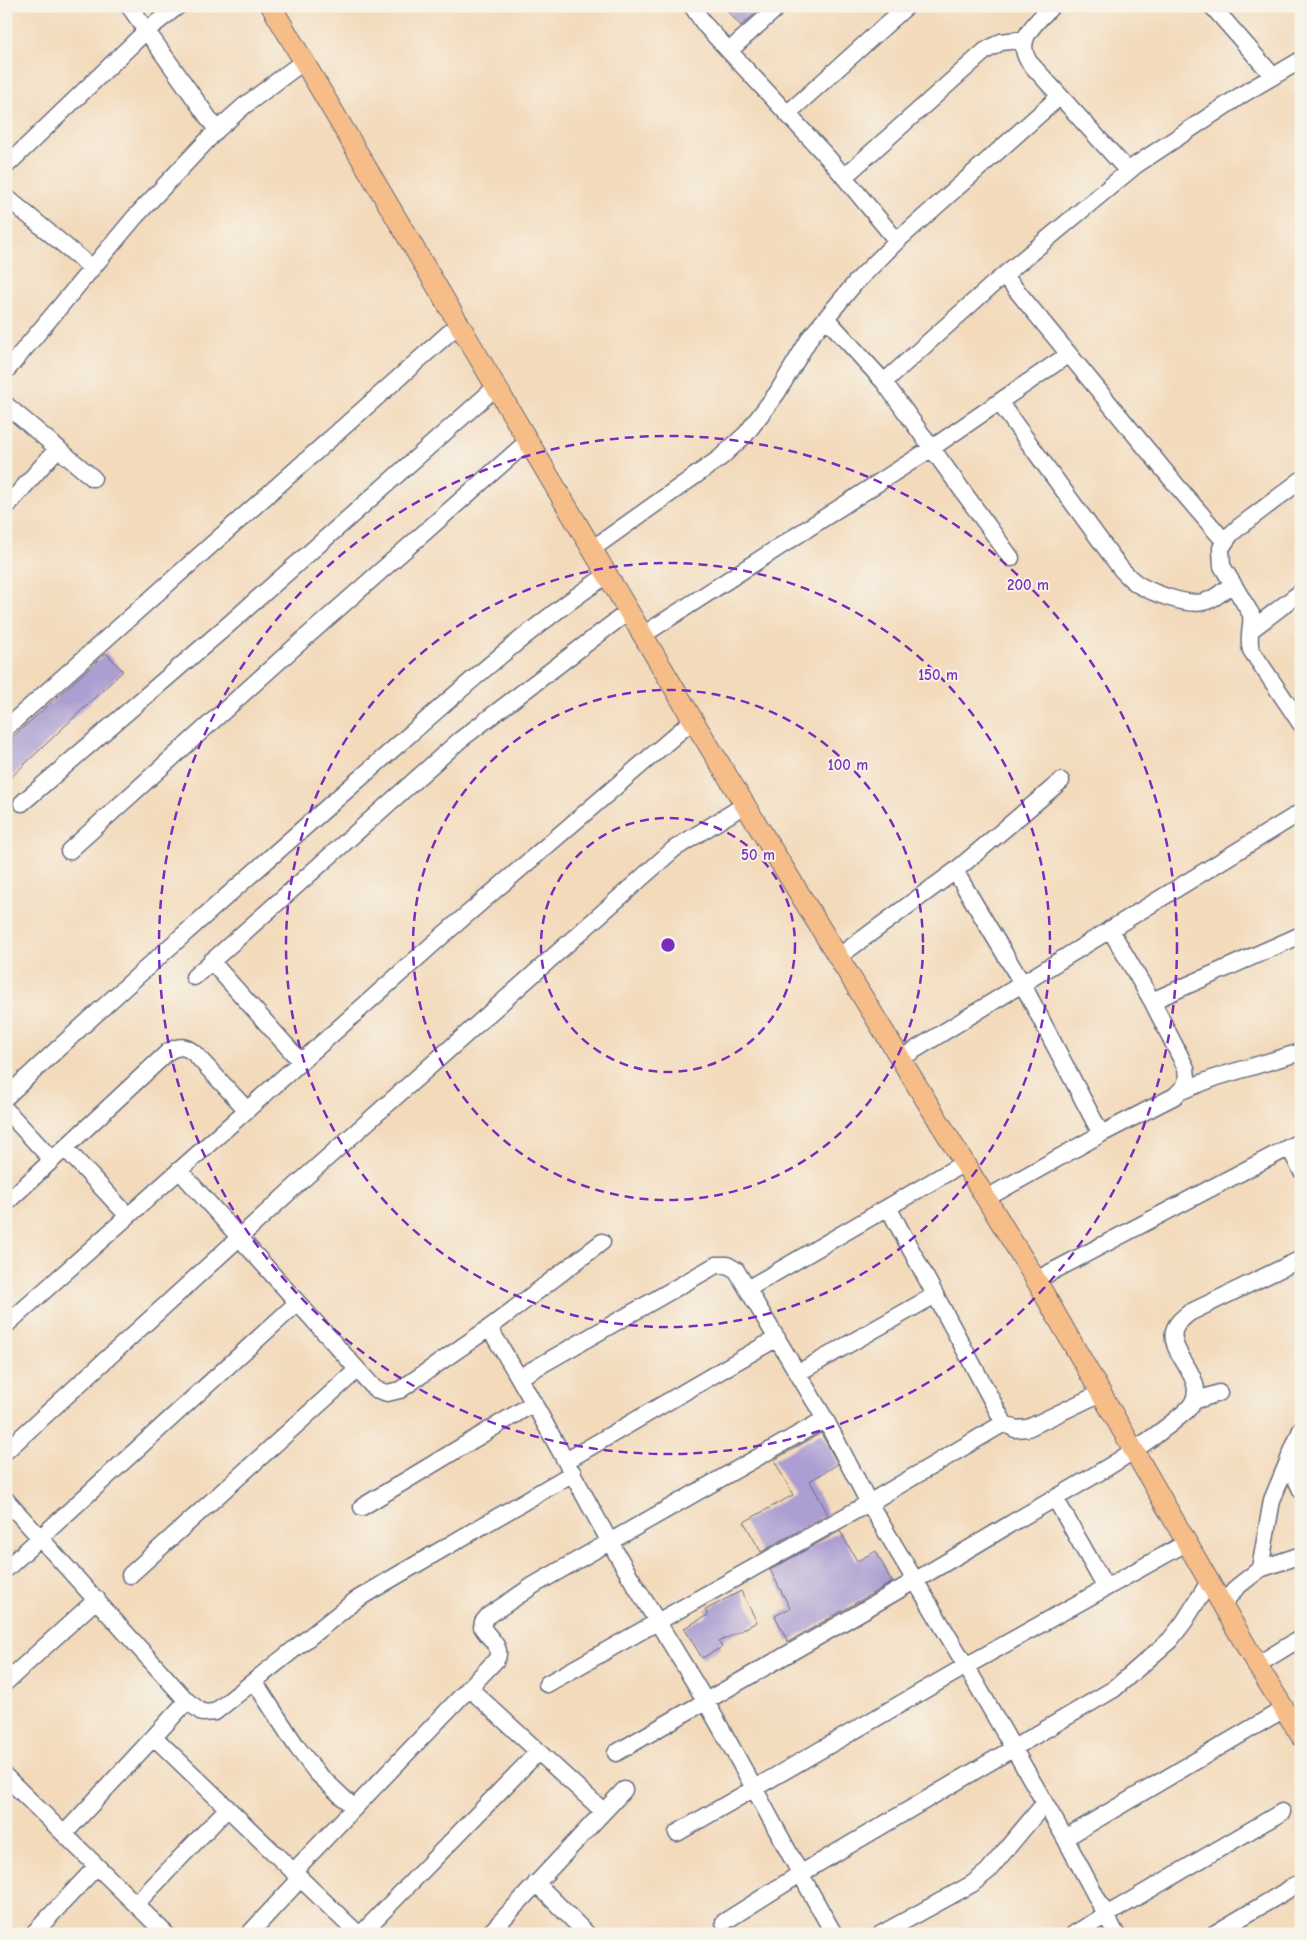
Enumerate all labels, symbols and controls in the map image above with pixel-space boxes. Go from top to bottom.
text: 200 m [1007,576,1049,594]
text: 150 m [918,666,958,684]
text: 100 m [828,756,868,774]
text: 50 m [741,846,775,864]
centre of rings [659,936,677,954]

